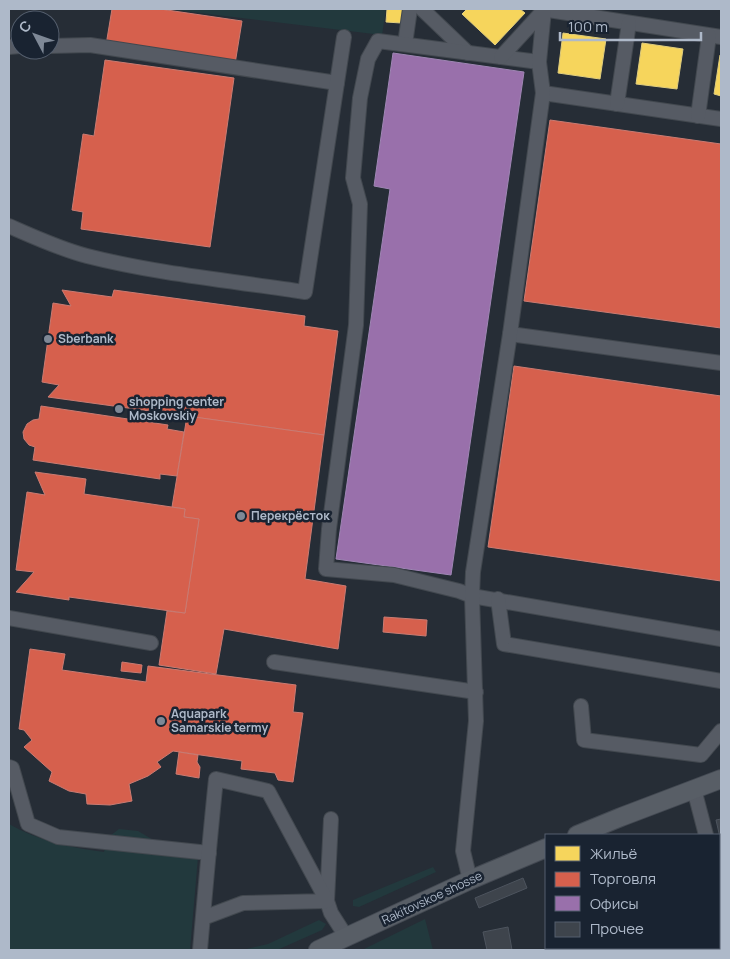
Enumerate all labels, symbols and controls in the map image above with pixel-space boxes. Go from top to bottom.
north arrow [10,10,60,60]
scale bar [560,10,701,42]
text: С [14,16,35,36]
text: 100 m [568,16,608,37]
place label: Sberbank [58,330,114,347]
marker: Sberbank [42,333,54,345]
place label: shopping center Moskovskiy [129,393,224,424]
marker: shopping center Moskovskiy [113,403,125,415]
place label: Перекрёсток [251,507,330,524]
marker: Перекрёсток [235,510,247,522]
place label: Aquapark Samarskie termy [171,705,268,736]
marker: Aquapark Samarskie termy [155,715,167,727]
legend [545,834,720,949]
text: Жильё [590,843,638,864]
street label: Rakitovskoe shosse [379,867,485,928]
text: Торговля [590,868,656,889]
text: Офисы [590,893,639,914]
text: Прочее [590,918,644,939]

